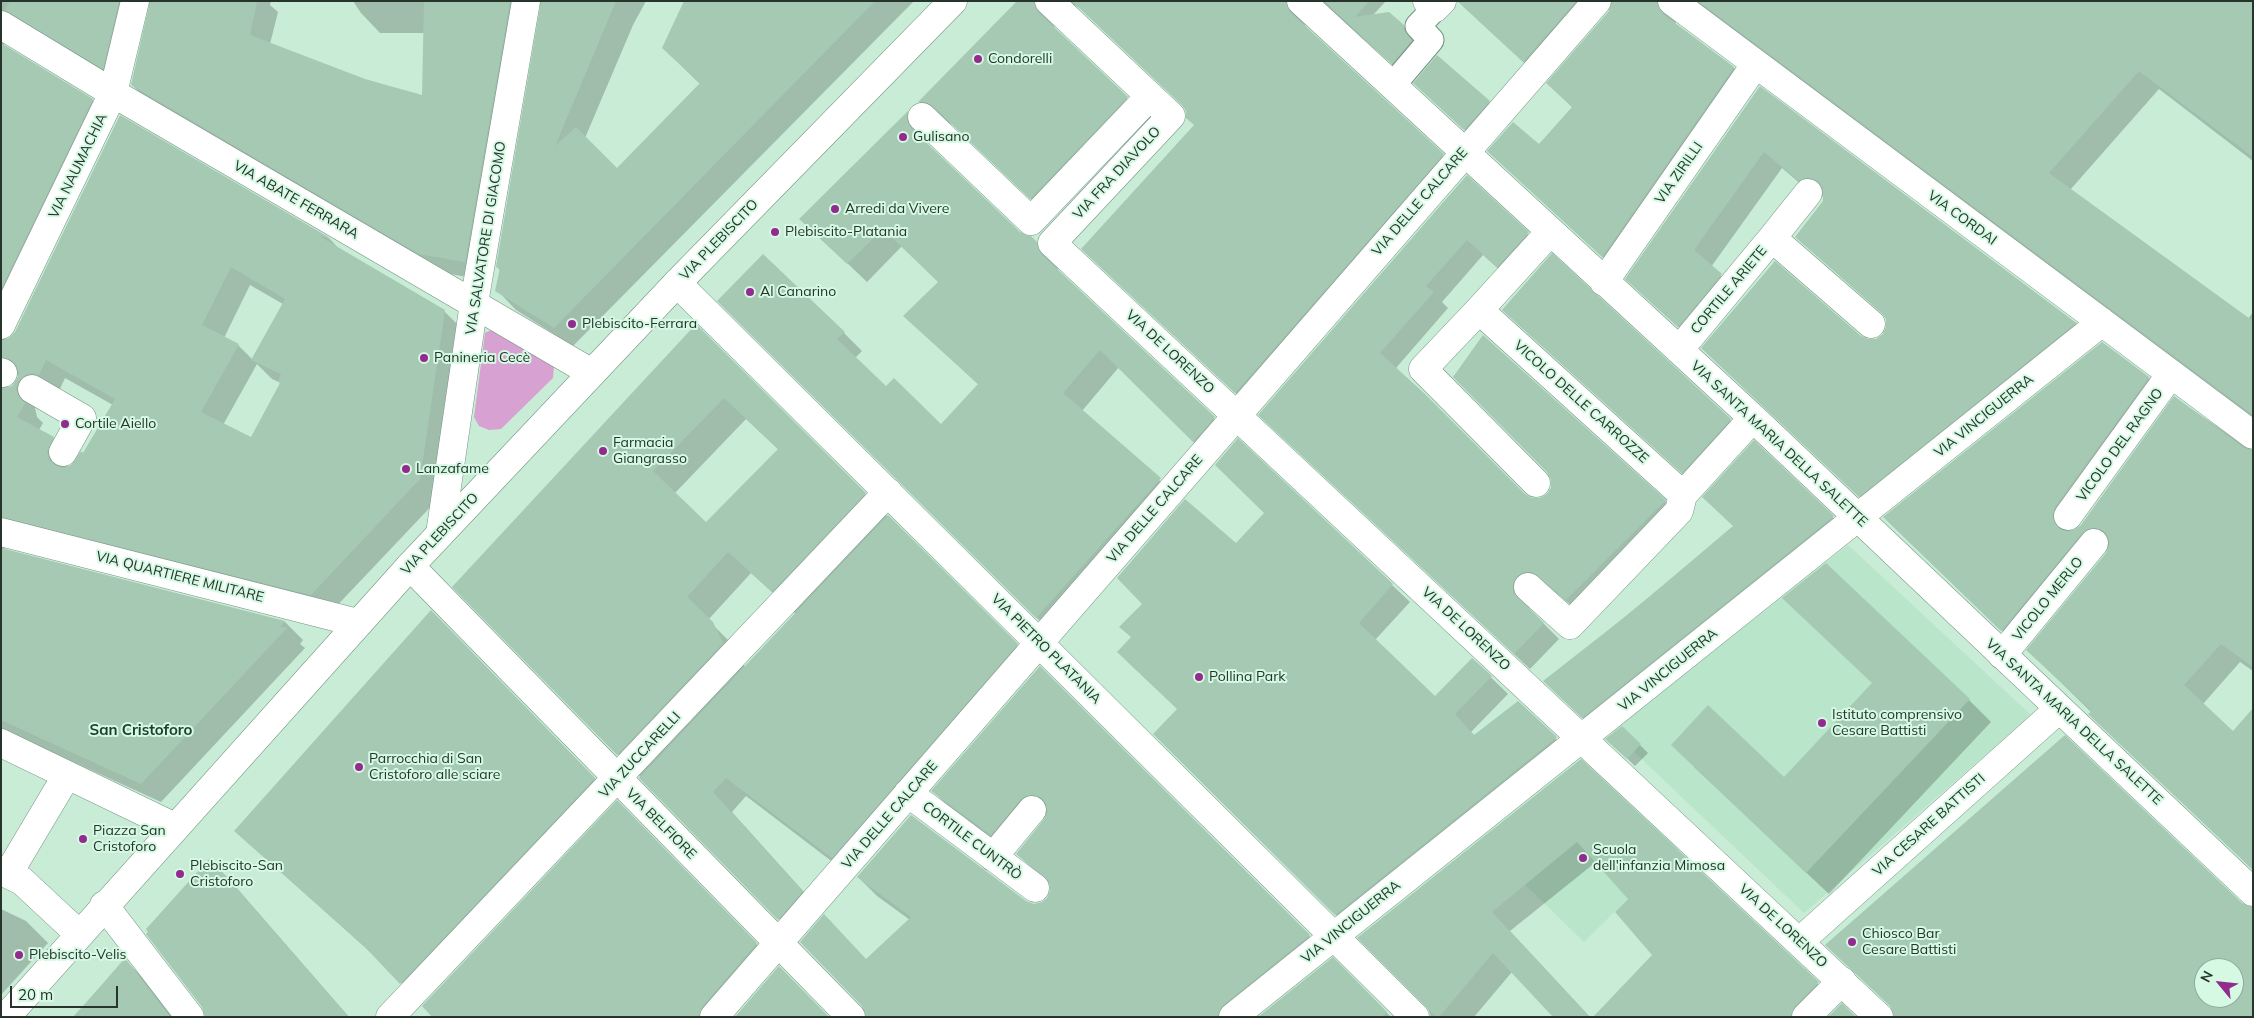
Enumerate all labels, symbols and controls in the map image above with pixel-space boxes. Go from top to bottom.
place label: Condorelli [988,51,1052,67]
marker: Condorelli [972,53,984,65]
street label: VIA NAUMACHIA [45,111,111,221]
street label: VIA FRA DIAVOLO [1070,123,1164,223]
place label: Gulisano [913,129,970,145]
marker: Gulisano [897,131,909,143]
street label: VIA ZIRILLI [1652,139,1706,207]
street label: VIA SALVATORE DI GIACOMO [462,140,510,336]
street label: VIA DELLE CALCARE [1369,145,1471,259]
street label: VIA ABATE FERRARA [230,157,362,243]
street label: VIA CORDAI [1924,187,2000,249]
street label: VIA PLEBISCITO [676,196,762,284]
place label: Arredi da Vivere [845,201,949,217]
marker: Arredi da Vivere [829,203,841,215]
place label: Plebiscito-Platania [785,224,907,240]
marker: Plebiscito-Platania [769,226,781,238]
street label: CORTILE ARIETE [1687,243,1771,337]
place label: Al Canarino [760,284,836,300]
marker: Al Canarino [744,286,756,298]
street label: VIA DE LORENZO [1122,307,1218,397]
place label: Plebiscito-Ferrara [582,316,697,332]
marker: Plebiscito-Ferrara [566,318,578,330]
street label: VICOLO DELLE CARROZZE [1510,337,1652,467]
place label: Panineria Cecè [434,350,530,366]
marker: Panineria Cecè [418,352,430,364]
street label: VIA SANTA MARIA DELLA SALETTE [1687,358,1871,530]
street label: VIA VINCIGUERRA [1931,371,2037,461]
street label: VICOLO DEL RAGNO [2073,385,2167,505]
place label: Cortile Aiello [75,416,156,432]
marker: Cortile Aiello [59,418,71,430]
place label: Farmacia Giangrasso [613,435,687,468]
marker: Farmacia Giangrasso [597,445,609,457]
street label: VIA DELLE CALCARE [1104,452,1206,566]
place label: Lanzafame [416,461,489,477]
marker: Lanzafame [400,463,412,475]
street label: VIA PLEBISCITO [398,489,482,579]
street label: VIA QUARTIERE MILITARE [94,548,266,606]
street label: VICOLO MERLO [2009,554,2087,644]
street label: VIA DE LORENZO [1418,584,1514,674]
street label: VIA PIETRO PLATANIA [988,591,1104,707]
street label: VIA VINCIGUERRA [1615,625,1721,715]
street label: VIA SANTA MARIA DELLA SALETTE [1982,636,2166,808]
place label: Pollina Park [1209,669,1286,685]
marker: Pollina Park [1193,671,1205,683]
place label: Istituto comprensivo Cesare Battisti [1832,707,1962,740]
street label: VIA ZUCCARELLI [596,708,684,802]
marker: Istituto comprensivo Cesare Battisti [1816,717,1828,729]
district label: San Cristoforo [90,721,192,739]
place label: Parrocchia di San Cristoforo alle sciare [369,751,500,784]
street label: VIA DELLE CALCARE [839,758,941,872]
marker: Parrocchia di San Cristoforo alle sciare [353,761,365,773]
street label: VIA CESARE BATTISTI [1869,770,1989,880]
street label: VIA BELFIORE [622,785,700,863]
street label: CORTILE CUNTRÒ [919,798,1025,884]
place label: Piazza San Cristoforo [93,823,166,856]
marker: Piazza San Cristoforo [77,833,89,845]
place label: Scuola dell'infanzia Mimosa [1593,842,1725,874]
marker: Scuola dell'infanzia Mimosa [1577,852,1589,864]
place label: Plebiscito-San Cristoforo [190,858,283,890]
marker: Plebiscito-San Cristoforo [174,868,186,880]
street label: VIA VINCIGUERRA [1298,877,1404,967]
street label: VIA DE LORENZO [1735,881,1831,971]
place label: Chiosco Bar Cesare Battisti [1862,926,1956,959]
marker: Chiosco Bar Cesare Battisti [1846,936,1858,948]
place label: Plebiscito-Velis [29,947,127,963]
marker: Plebiscito-Velis [13,949,25,961]
north arrow [2194,958,2244,1008]
text: N [2196,968,2217,985]
scale bar [12,976,120,1008]
text: 20 m [18,985,53,1004]

